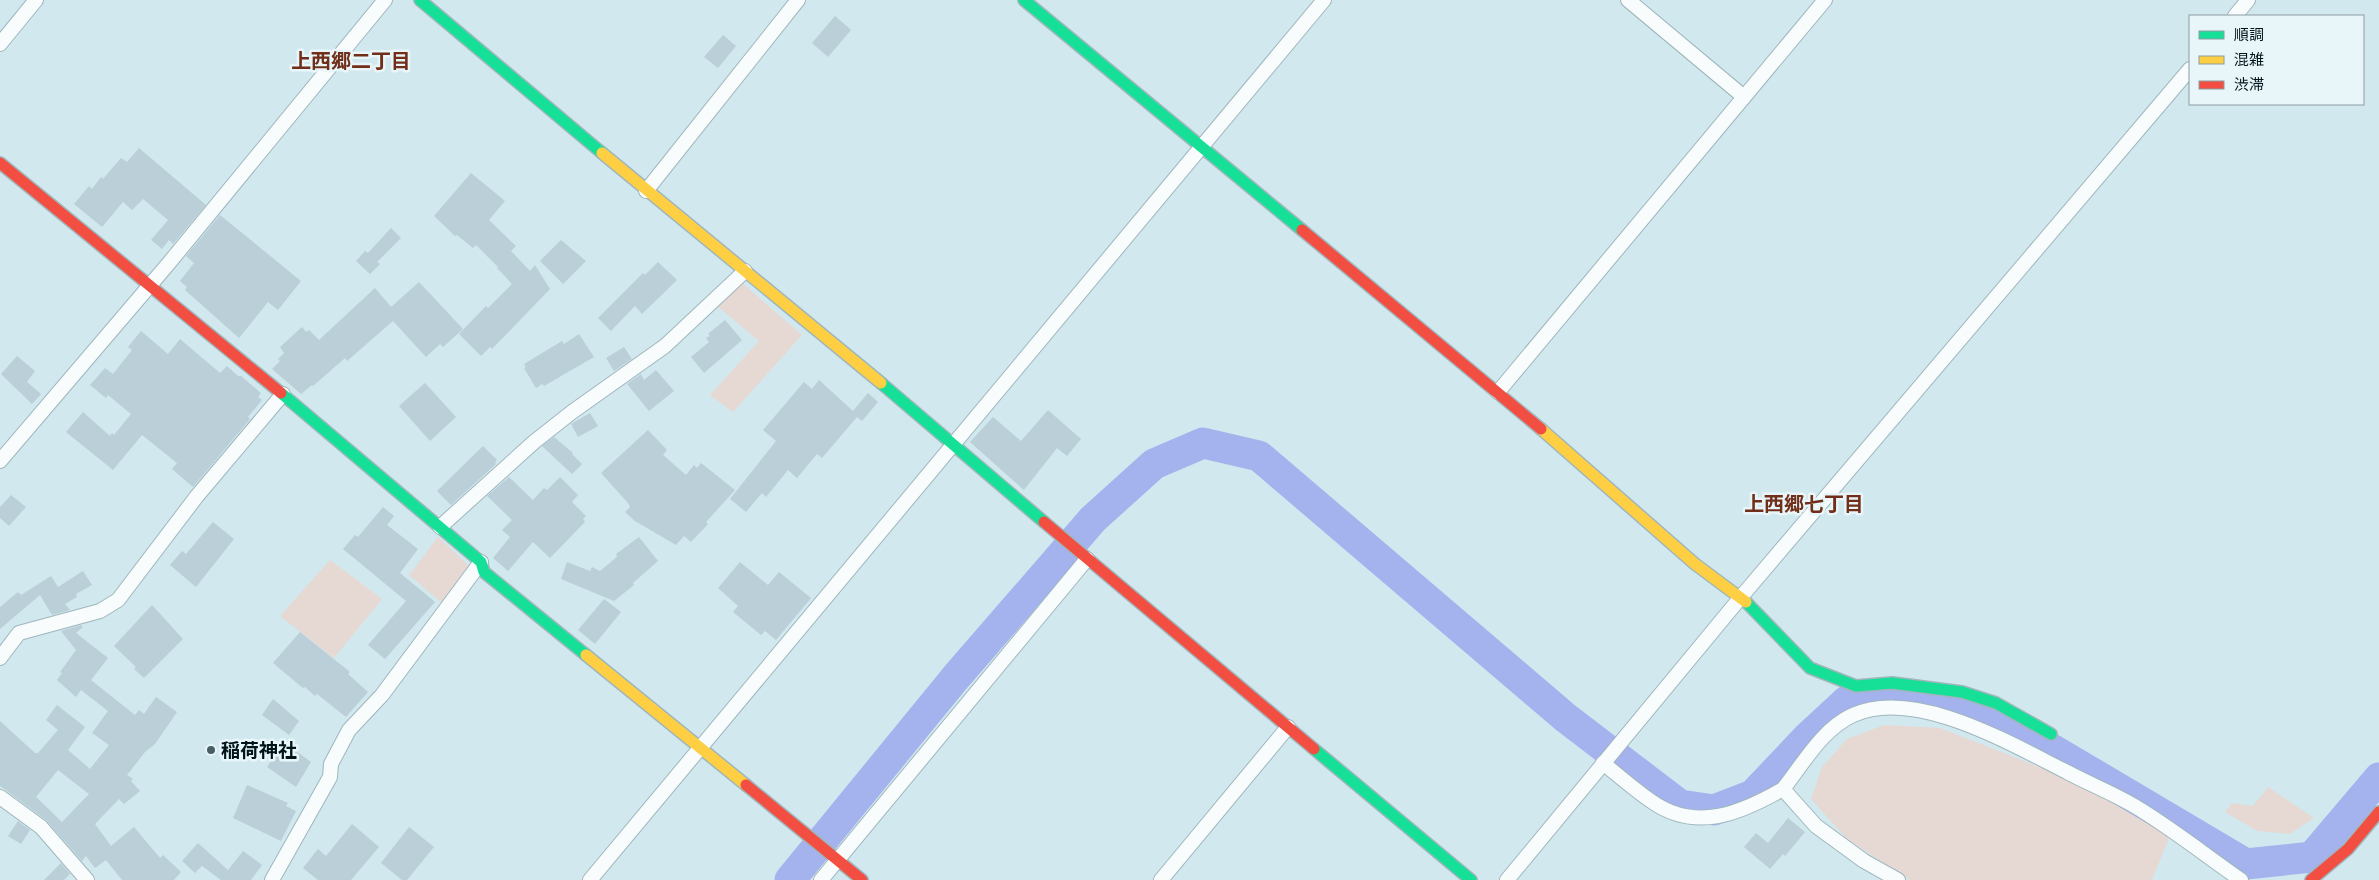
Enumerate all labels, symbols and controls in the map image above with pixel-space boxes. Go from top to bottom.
legend [2189,15,2364,105]
text: 順調 [2234,25,2264,44]
district label: 上西郷二丁目 [291,48,411,74]
text: 混雑 [2234,50,2264,69]
text: 渋滞 [2234,75,2264,94]
district label: 上西郷七丁目 [1744,491,1864,517]
place label: 稲荷神社 [221,738,297,763]
marker: 稲荷神社 [205,744,217,756]

